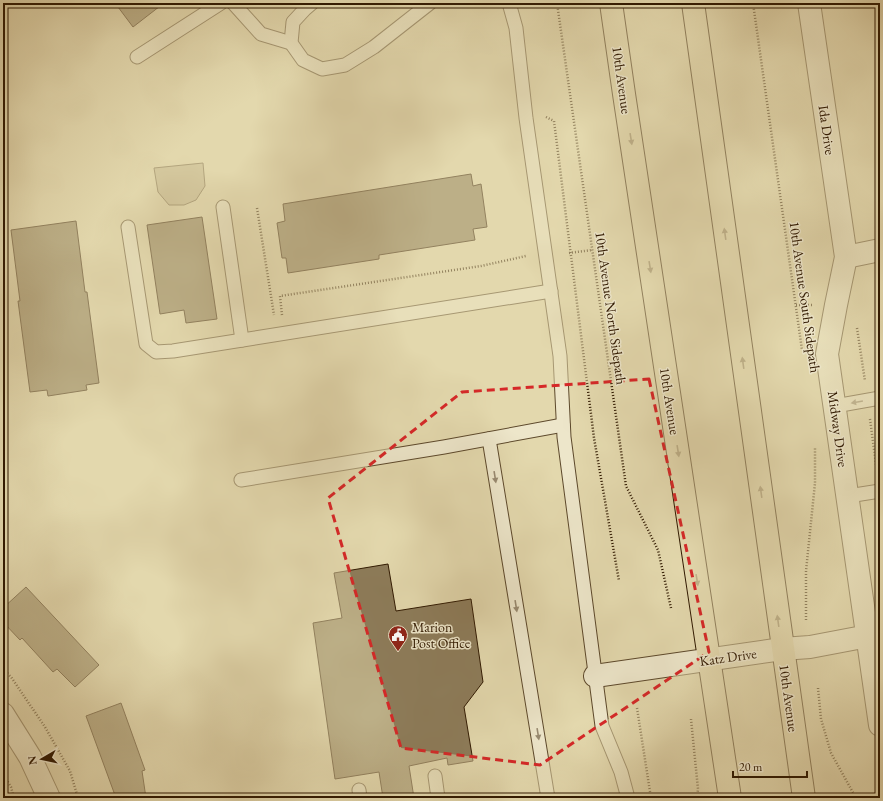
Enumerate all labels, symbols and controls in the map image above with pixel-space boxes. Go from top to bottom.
street label: 10th Avenue [608,45,636,115]
street label: Ida Drive [815,104,839,157]
one-way arrow [628,133,634,145]
street label: 10th Avenue South Sidepath [785,220,825,374]
one-way arrow [722,228,728,241]
street label: 10th Avenue North Sidepath [591,230,631,386]
one-way arrow [647,261,653,273]
one-way arrow [740,357,746,369]
street label: 10th Avenue [656,366,684,437]
street label: Midway Drive [824,390,852,469]
one-way arrow [851,399,864,405]
one-way arrow [675,445,681,457]
one-way arrow [493,471,499,483]
one-way arrow [757,486,764,498]
one-way arrow [694,574,700,586]
one-way arrow [514,600,520,612]
one-way arrow [775,615,781,627]
place label: Marion Post Office [412,618,471,652]
public building icon: Marion Post Office [387,624,409,652]
street label: Katz Drive [698,644,758,670]
street label: 10th Avenue [775,663,803,733]
one-way arrow [535,728,541,740]
north arrow [22,739,62,779]
scale bar [733,753,807,779]
text: N [24,755,40,766]
text: 20 m [739,759,763,775]

